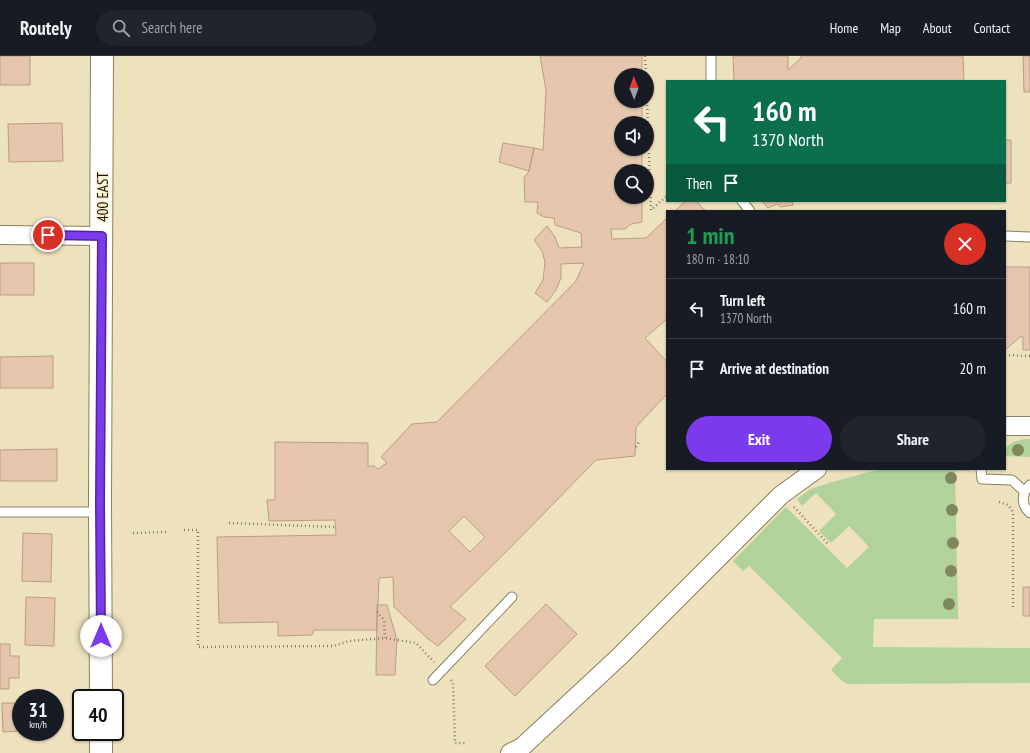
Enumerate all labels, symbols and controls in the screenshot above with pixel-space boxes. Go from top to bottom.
search box [96,10,376,46]
text: Routely [20,16,72,40]
icon: search [110,17,132,39]
text: Search here [142,18,203,37]
text: Home [830,19,858,37]
text: Map [880,19,901,37]
text: About [923,19,952,37]
text: Contact [974,19,1010,37]
north arrow [614,68,654,108]
map controls [614,68,654,204]
text: 160 m [752,92,816,129]
icon: left [686,96,738,148]
button: sound [614,116,654,156]
text: 1370 North [752,128,824,151]
button: search [614,164,654,204]
street label: 400 EAST [93,172,112,222]
icon: arrive [720,172,742,194]
text: Then [686,174,712,193]
pin [31,218,65,252]
text: 1 min [686,220,734,251]
button: close [944,223,986,265]
icon: arrive [37,224,59,246]
text: 180 m · 18:10 [686,251,749,268]
text: Turn left [720,291,765,310]
icon: left [686,298,708,320]
text: 160 m [953,299,986,318]
text: 1370 North [720,310,772,327]
icon: arrive [686,358,708,380]
text: Arrive at destination [720,359,829,378]
text: 20 m [960,359,986,378]
button: Exit [686,416,832,462]
button: Share [840,416,986,462]
position arrow [80,615,122,657]
speed limit sign: 40 [72,689,124,741]
text: 31 [28,697,48,723]
text: km/h [29,718,47,731]

